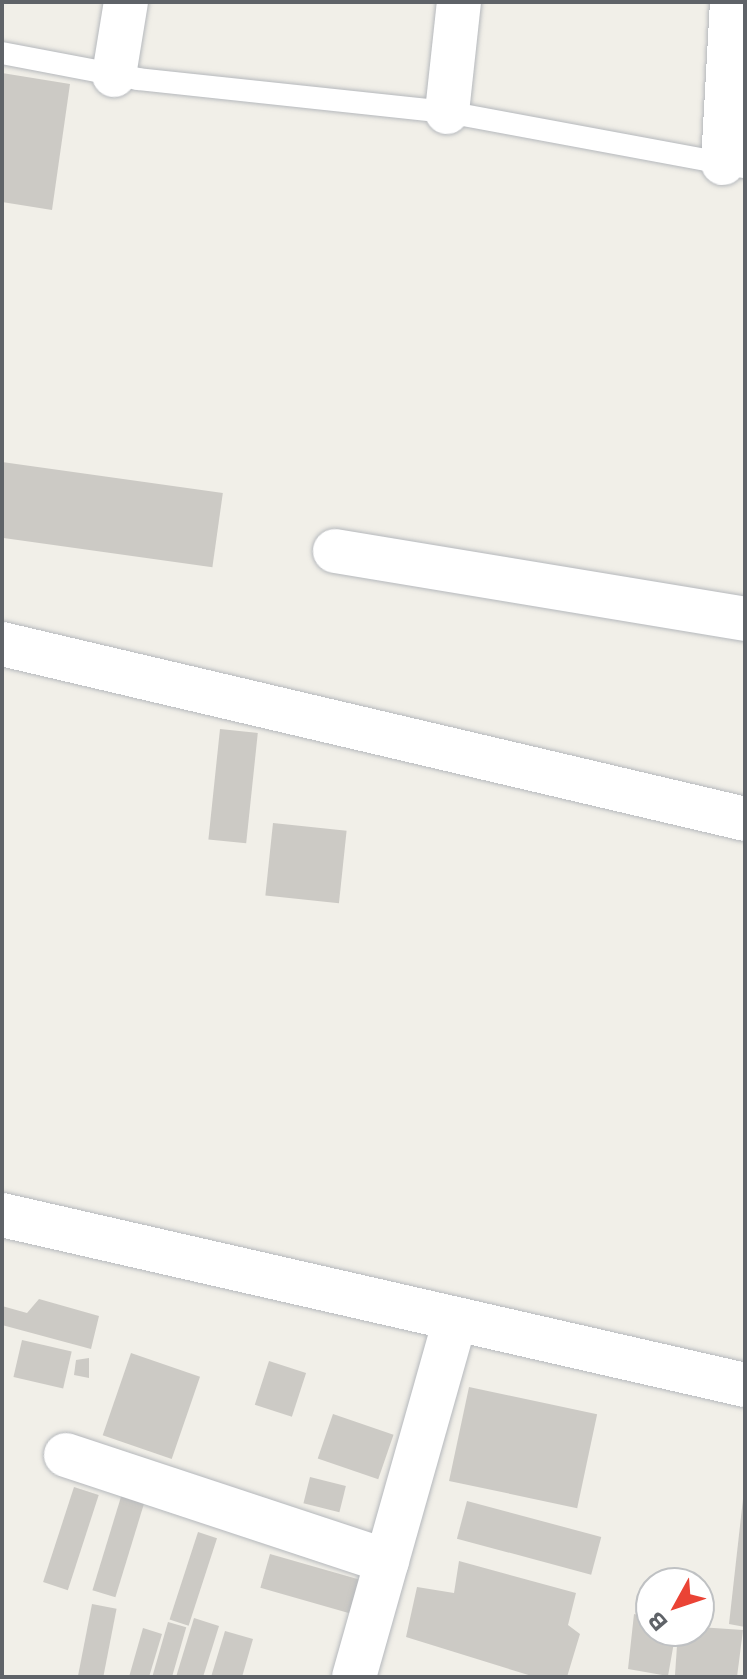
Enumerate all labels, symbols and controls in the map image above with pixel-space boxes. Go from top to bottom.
north arrow [635,1567,715,1647]
text: B [642,1606,674,1637]

